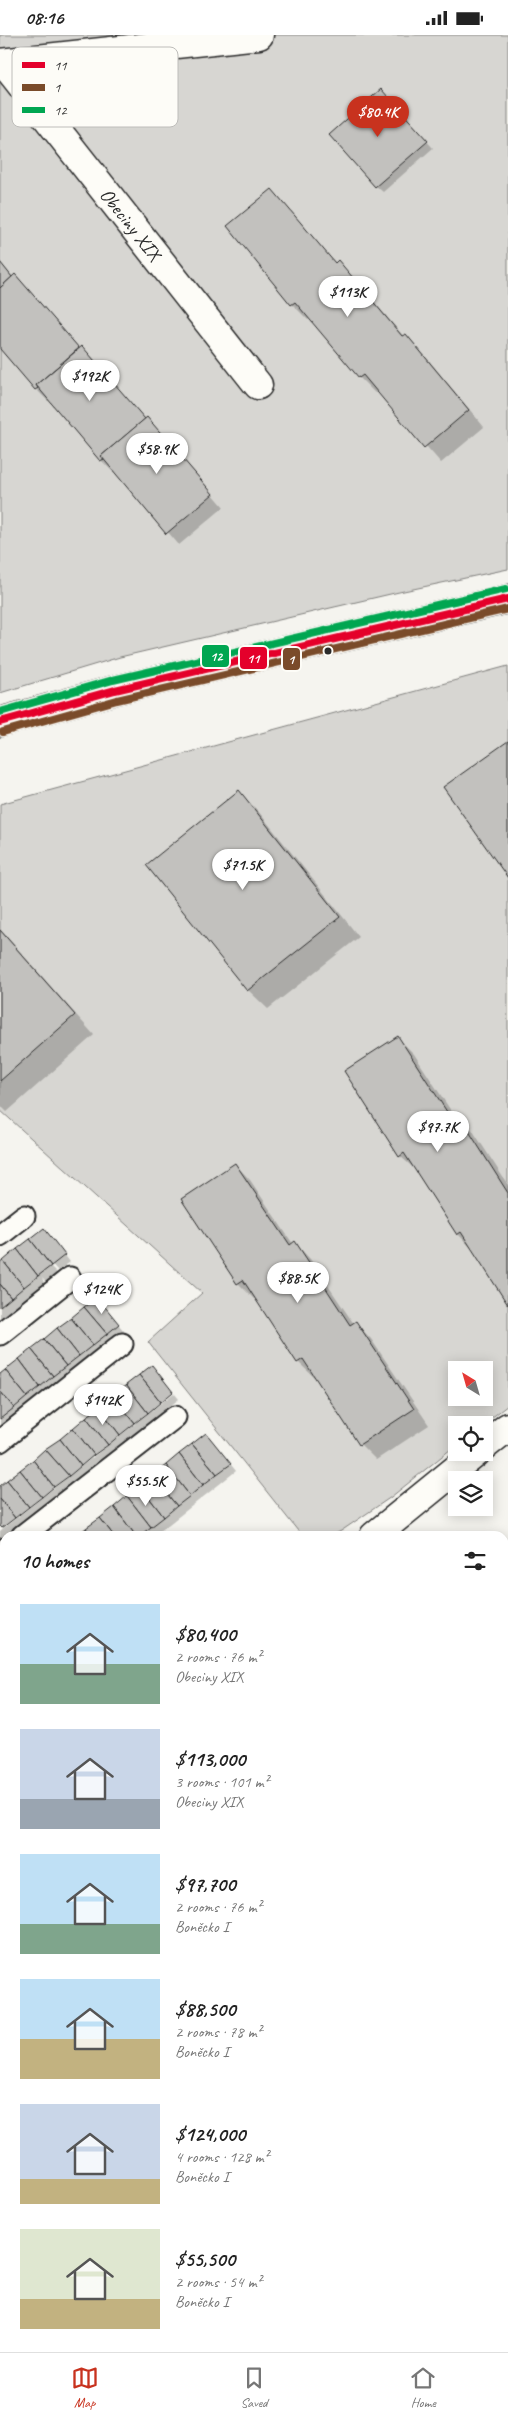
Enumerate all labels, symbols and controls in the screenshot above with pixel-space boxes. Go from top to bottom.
text: 08:16 [25,6,63,30]
legend [12,47,178,127]
text: 11 [54,57,67,74]
text: 1 [54,79,61,96]
pin: $80.4K [337,96,419,138]
text: 12 [54,102,68,119]
text: $80.4K [358,102,398,122]
street label: Obeciny XIX [94,183,168,267]
pin: $113K [313,275,383,318]
text: $113K [330,282,366,302]
pin: $192K [55,359,125,402]
text: $192K [72,366,108,386]
pin: $58.9K [116,433,198,475]
text: $58.9K [137,439,177,459]
line badge: 12 [201,644,230,668]
line badge: 11 [239,646,268,670]
unlabelled marker [323,646,333,656]
line badge: 1 [282,647,301,671]
text: 12 [210,648,224,665]
text: 11 [247,650,261,667]
text: 1 [288,651,296,668]
pin: $71.5K [202,849,284,891]
text: $71.5K [223,855,263,875]
pin: $97.7K [397,1111,479,1153]
text: $97.7K [418,1117,458,1137]
pin: $88.5K [257,1261,339,1304]
text: $88.5K [278,1268,318,1288]
pin: $124K [67,1273,137,1315]
text: $124K [84,1279,120,1299]
north arrow [448,1361,492,1406]
map controls [448,1361,493,1516]
pin: $142K [68,1383,138,1426]
text: $142K [85,1390,121,1410]
button: locate [448,1416,493,1461]
pin: $55.5K [105,1465,187,1507]
text: $55.5K [126,1471,166,1491]
button: layers [448,1471,493,1516]
icon: filters [461,1547,489,1575]
text: 10 homes [20,1548,89,1574]
text: $80,400 [175,1621,236,1647]
icon: home [60,1624,120,1684]
text: 2 rooms · 76 m² [175,1647,261,1667]
text: Obeciny XIX [175,1667,243,1687]
text: $113,000 [175,1746,245,1772]
icon: home [60,1749,120,1809]
text: 3 rooms · 101 m² [175,1772,269,1792]
text: Obeciny XIX [175,1792,243,1812]
text: $97,700 [175,1871,235,1897]
icon: home [60,1874,120,1934]
text: 2 rooms · 76 m² [175,1897,261,1917]
text: Boněcko I [175,1917,229,1937]
text: $88,500 [175,1996,236,2022]
icon: home [60,1999,120,2059]
text: 2 rooms · 78 m² [175,2022,261,2042]
text: Boněcko I [175,2042,229,2062]
text: $124,000 [175,2121,245,2147]
icon: home [60,2124,120,2184]
text: 4 rooms · 128 m² [175,2147,269,2167]
text: Boněcko I [175,2167,229,2187]
text: $55,500 [175,2246,235,2272]
icon: home [60,2249,120,2309]
text: 2 rooms · 54 m² [175,2272,261,2292]
text: Boněcko I [175,2292,229,2312]
tab: Map [71,2364,99,2411]
tab: Saved [240,2364,268,2411]
tab: Home [409,2364,437,2411]

